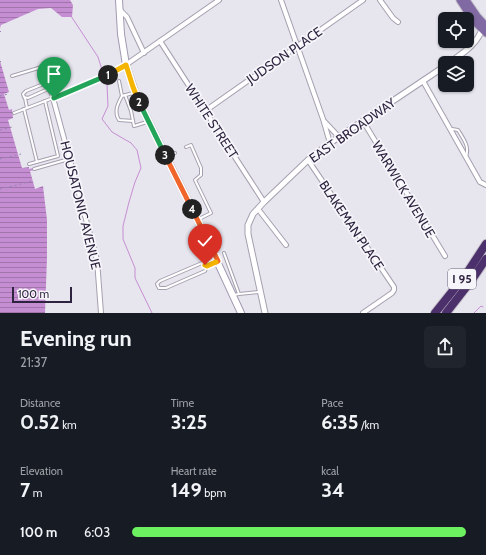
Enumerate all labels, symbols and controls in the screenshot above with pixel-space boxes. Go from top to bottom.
map controls [438,12,474,92]
button: locate [438,12,474,48]
street label: JUDSON PLACE [242,23,325,88]
button: layers [438,56,474,92]
pin [37,57,71,98]
icon: arrive [43,63,65,85]
pin: 1 [98,65,118,85]
text: 1 [106,68,110,82]
street label: WHITE STREET [182,81,242,161]
pin: 2 [129,92,149,112]
street label: EAST BROADWAY [306,94,399,166]
text: 2 [136,95,142,109]
street label: WARWICK AVENUE [369,138,439,240]
street label: HOUSATONIC AVENUE [57,139,105,271]
pin: 3 [155,145,175,165]
text: 3 [162,148,168,162]
street label: BLAKEMAN PLACE [316,177,388,273]
pin: 4 [182,199,202,219]
text: 4 [189,202,195,216]
pin [188,224,222,265]
icon: check [194,230,216,252]
road number: I 95 [448,269,476,289]
scale bar [12,285,72,304]
text: 100 m [18,287,49,301]
text: Evening run [20,325,132,352]
button: share [424,326,466,368]
text: 21:37 [20,354,47,370]
text: Distance [20,396,61,410]
text: Time [171,396,194,410]
text: Pace [321,396,343,410]
text: 0.52 [20,410,60,434]
text: 3:25 [171,410,207,434]
text: 6:35 [321,410,359,434]
text: km [60,418,77,432]
text: /km [359,418,379,432]
text: Elevation [20,464,63,478]
text: Heart rate [171,464,217,478]
text: kcal [321,464,339,478]
text: 7 [20,478,30,502]
text: 149 [171,478,202,502]
text: 34 [321,478,345,502]
text: m [30,486,42,500]
text: bpm [202,486,226,500]
text: 100 m [20,524,57,540]
text: 6:03 [84,524,110,540]

